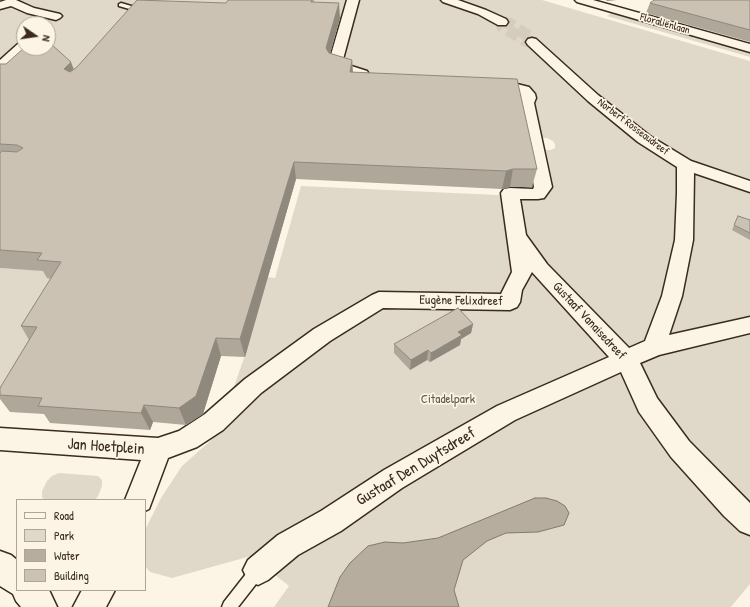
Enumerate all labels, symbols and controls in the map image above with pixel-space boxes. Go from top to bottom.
street label: Floraliënlaan [639,11,691,37]
north arrow [16,16,56,56]
text: N [39,34,54,43]
street label: Norbert Rosseaudreef [595,96,671,158]
street label: Gustaaf Vanaisedreef [549,279,629,363]
street label: Eugène Felixdreef [419,292,503,310]
park label: Citadelpark [421,392,475,408]
street label: Gustaaf Den Duytsdreef [353,424,479,510]
street label: Jan Hoetplein [67,435,145,459]
legend [16,499,146,591]
text: Road [54,507,74,524]
text: Park [54,527,74,544]
text: Water [54,547,80,564]
text: Building [54,567,89,584]

